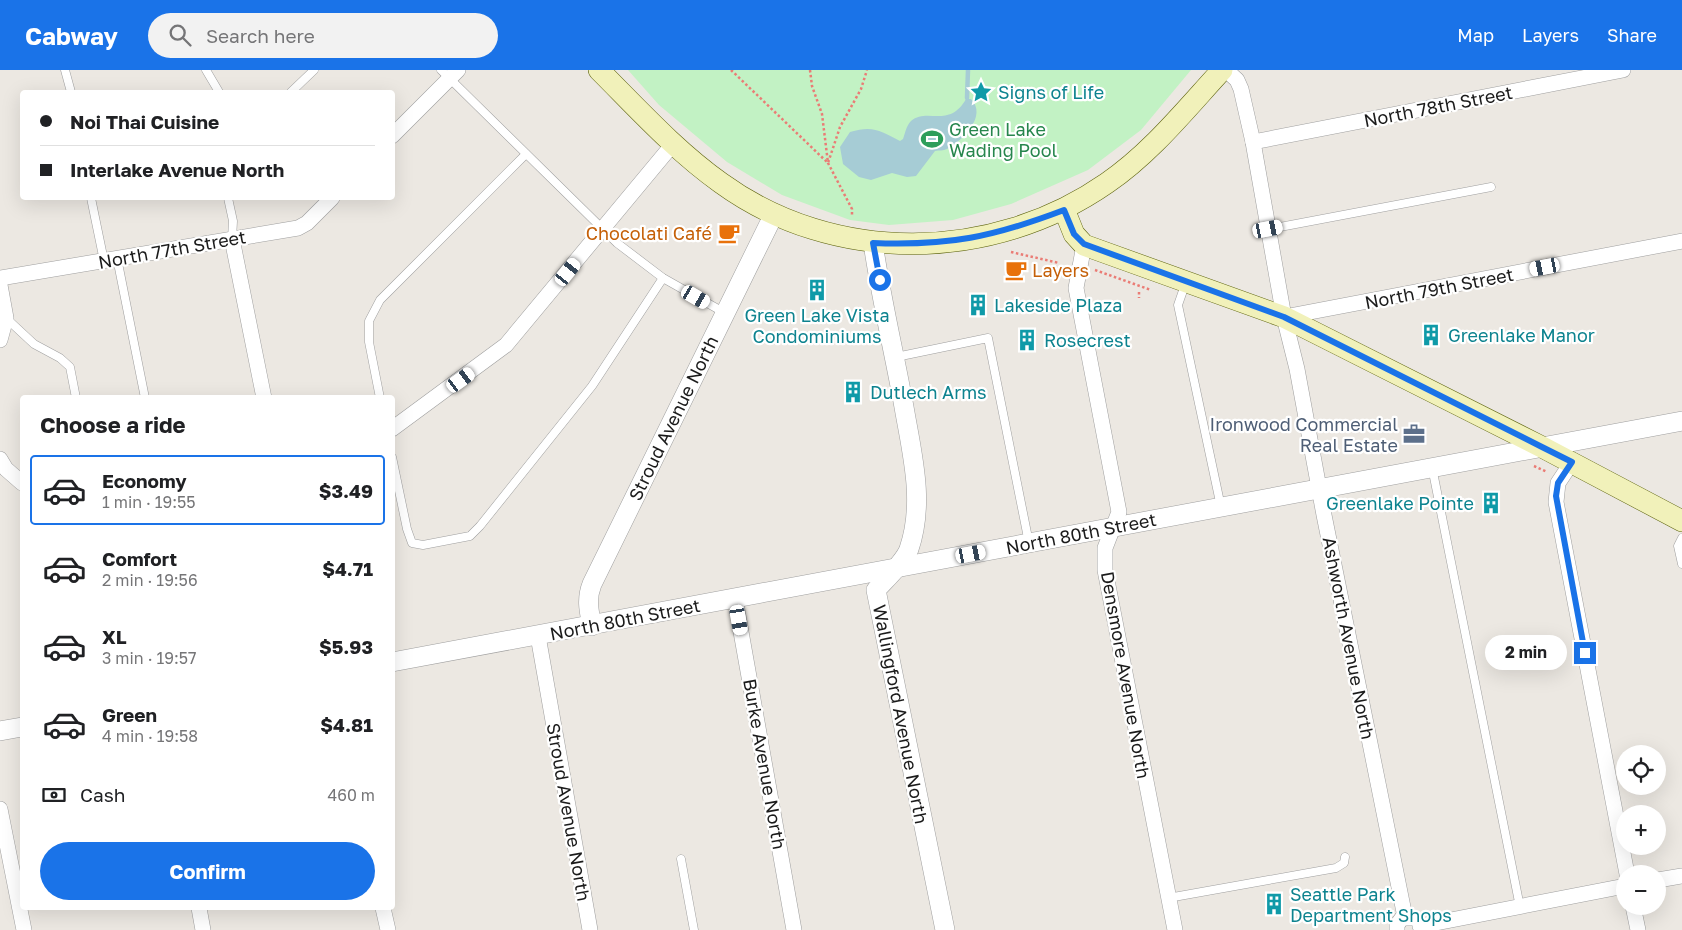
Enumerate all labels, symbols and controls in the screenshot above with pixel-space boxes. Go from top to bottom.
search box [148,13,498,58]
text: Cabway [25,21,118,50]
icon: search [166,21,194,49]
text: Search here [206,24,315,47]
text: Map [1457,24,1494,46]
text: Layers [1522,24,1579,46]
text: Share [1607,24,1657,46]
place icon: Signs of Life [968,79,994,105]
place label: Signs of Life [998,81,1104,103]
street label: North 78th Street [1362,81,1514,131]
text: Noi Thai Cuisine [70,110,219,133]
place label: Green Lake Wading Pool [949,118,1057,161]
sports icon: Green Lake Wading Pool [919,126,945,152]
text: Interlake Avenue North [70,158,284,181]
car [1251,219,1284,239]
cafe icon: Chocolati Café [716,220,742,246]
place label: Chocolati Café [586,222,712,244]
street label: North 77th Street [96,225,248,273]
car [552,256,583,288]
cafe icon: Layers [1003,257,1029,283]
car [1528,257,1561,277]
place label: Layers [1032,259,1089,281]
street label: North 79th Street [1363,263,1515,313]
route start [869,269,891,291]
building icon: Green Lake Vista Condominiums [804,277,830,303]
car [679,283,712,311]
building icon: Lakeside Plaza [965,292,991,318]
place label: Lakeside Plaza [994,294,1122,316]
place label: Green Lake Vista Condominiums [744,304,890,347]
building icon: Greenlake Manor [1418,322,1444,348]
place label: Greenlake Manor [1448,324,1595,346]
building icon: Rosecrest [1014,327,1040,353]
place label: Rosecrest [1044,329,1131,351]
street label: Stroud Avenue North [624,332,722,504]
car [444,365,477,395]
building icon: Dutlech Arms [840,379,866,405]
place label: Dutlech Arms [870,381,987,403]
text: Choose a ride [40,411,186,438]
place label: Ironwood Commercial Real Estate [1210,413,1398,456]
office icon: Ironwood Commercial Real Estate [1401,421,1427,447]
icon: car [42,468,87,513]
text: Economy [102,469,187,492]
text: $3.49 [319,479,373,502]
building icon: Greenlake Pointe [1478,490,1504,516]
text: 1 min · 19:55 [102,492,196,512]
place label: Greenlake Pointe [1326,492,1474,514]
street label: North 80th Street [1004,508,1158,558]
street label: Ashworth Avenue North [1319,535,1379,741]
car [954,544,987,564]
icon: car [42,546,87,591]
text: Comfort [102,547,177,570]
text: $4.71 [322,557,373,580]
text: 2 min · 19:56 [102,570,198,590]
street label: Densmore Avenue North [1097,570,1155,780]
street label: North 80th Street [548,594,702,644]
street label: Wallingford Avenue North [869,602,933,826]
car [729,604,748,636]
icon: car [42,624,87,669]
text: XL [102,625,127,648]
text: $5.93 [319,635,373,658]
callout: 2 min [1485,636,1568,670]
text: 2 min [1505,642,1547,662]
route end [1574,642,1596,664]
text: 3 min · 19:57 [102,648,196,668]
street label: Burke Avenue North [739,677,791,851]
icon: car [42,702,87,747]
text: Green [102,703,157,726]
text: $4.81 [320,713,373,736]
street label: Stroud Avenue North [542,721,596,903]
text: 4 min · 19:58 [102,726,198,746]
map controls [1616,745,1666,915]
button: locate [1616,745,1666,795]
icon: cash [40,781,68,809]
text: Cash [80,783,125,806]
text: 460 m [327,785,375,805]
button: + [1616,805,1666,855]
button: Confirm [40,842,375,900]
button: − [1616,865,1666,915]
place label: Seattle Park Department Shops [1290,883,1452,926]
building icon: Seattle Park Department Shops [1261,891,1287,917]

